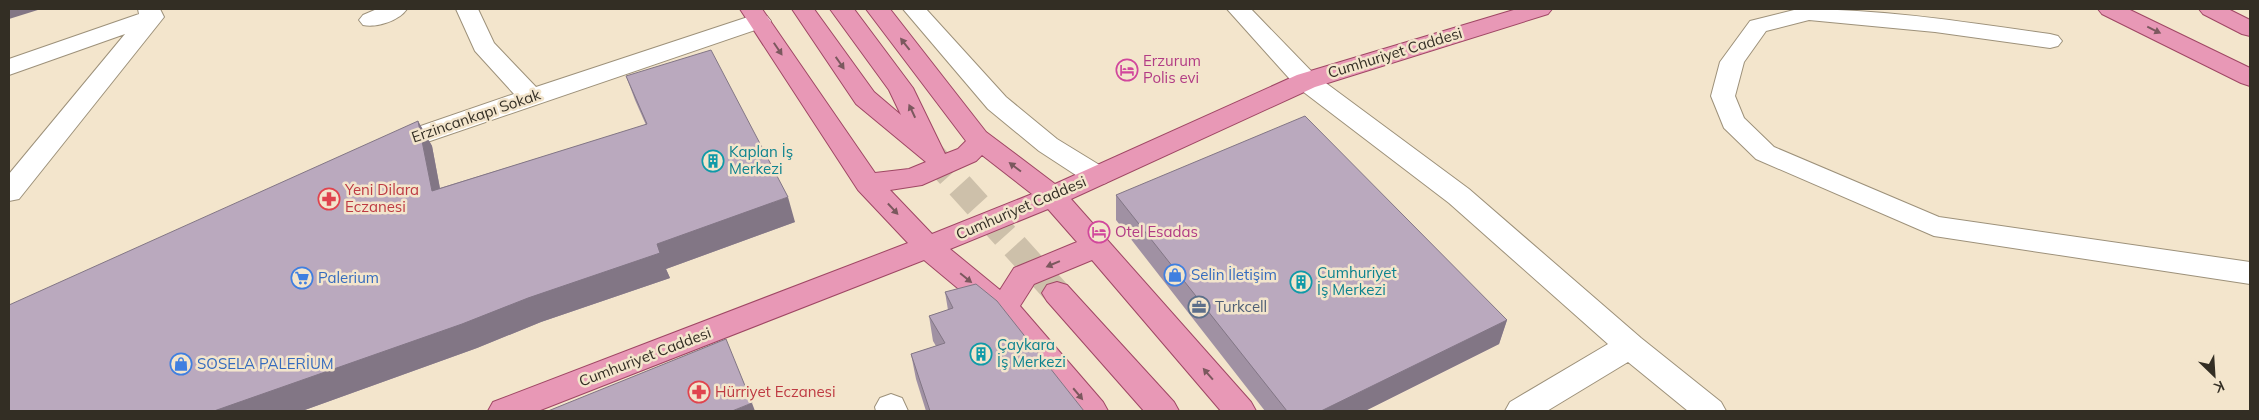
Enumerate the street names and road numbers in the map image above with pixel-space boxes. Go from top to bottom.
street label: Cumhuriyet Caddesi [1325,23,1464,82]
street label: Erzincankapı Sokak [409,84,543,146]
street label: Cumhuriyet Caddesi [953,171,1089,244]
street label: Cumhuriyet Caddesi [576,323,713,390]

